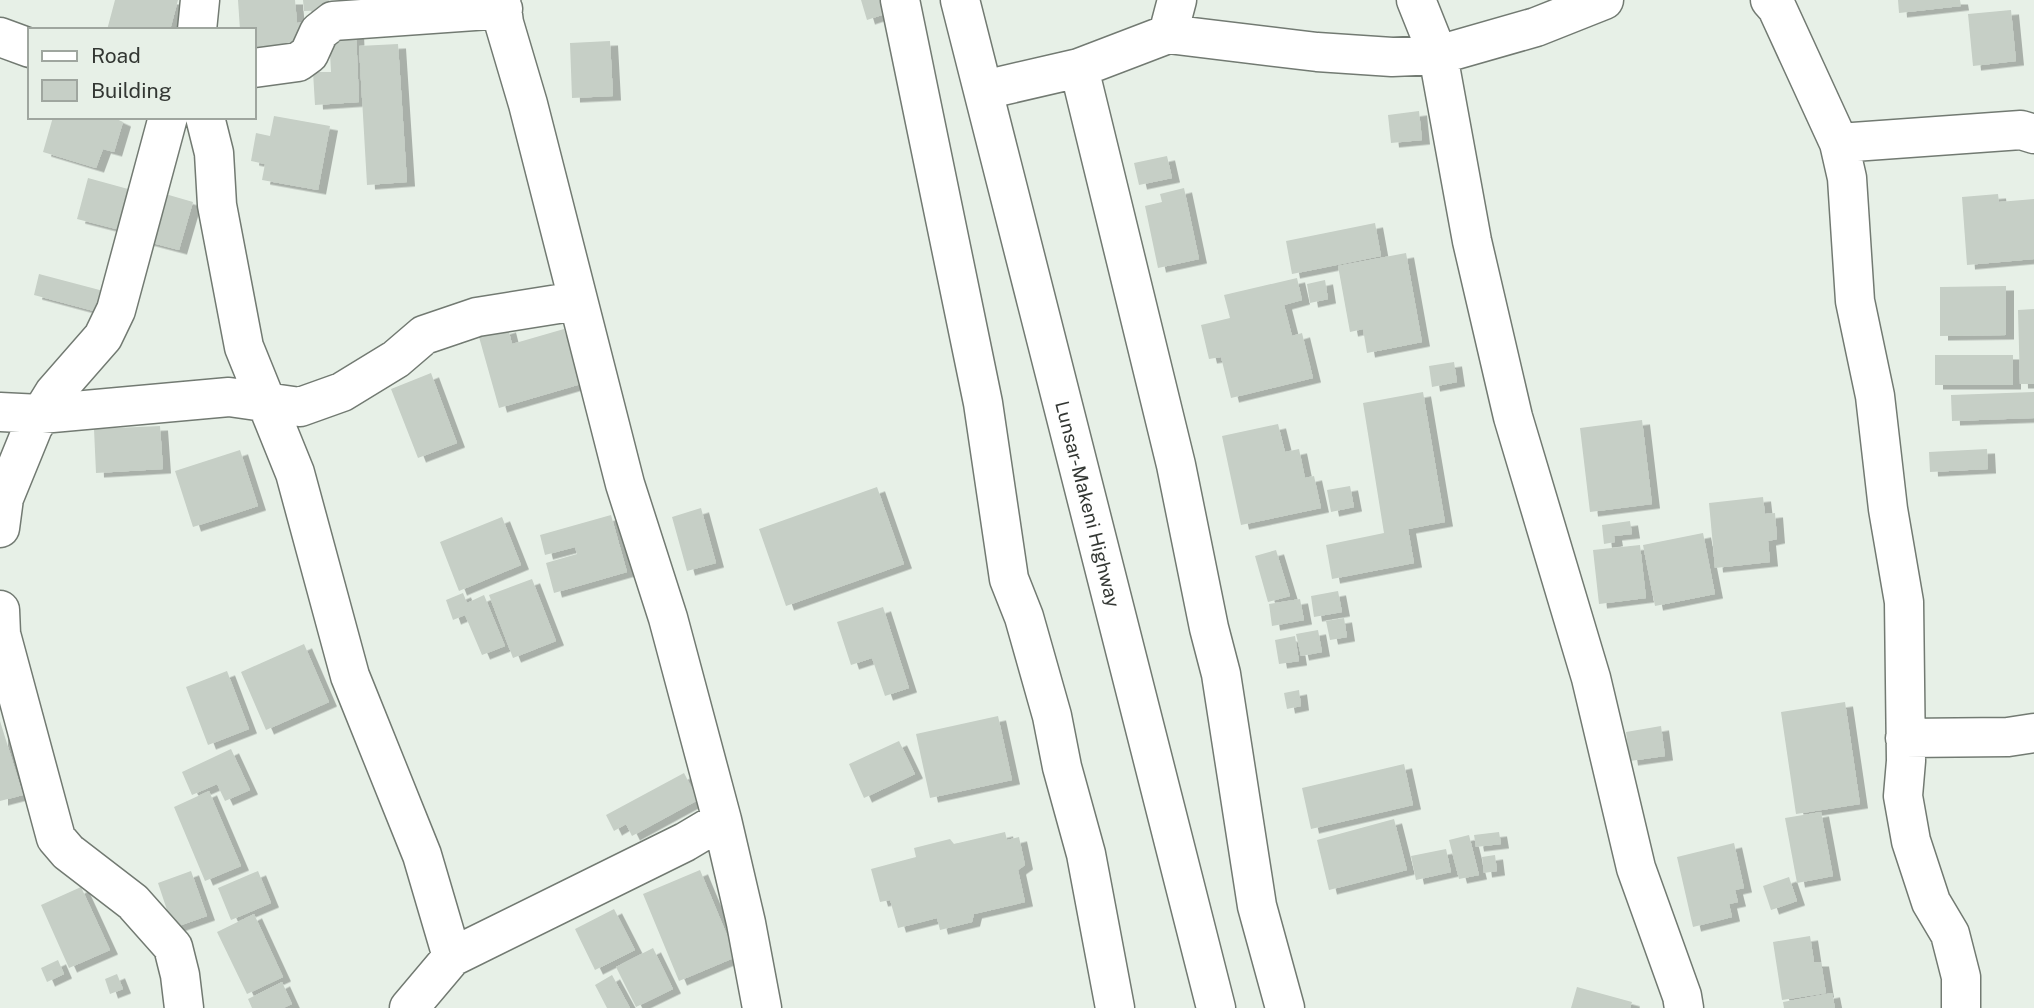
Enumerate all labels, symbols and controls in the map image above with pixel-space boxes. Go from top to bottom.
legend [28,28,256,119]
text: Road [91,43,141,68]
text: Building [91,78,172,103]
street label: Lunsar-Makeni Highway [1051,398,1125,610]

